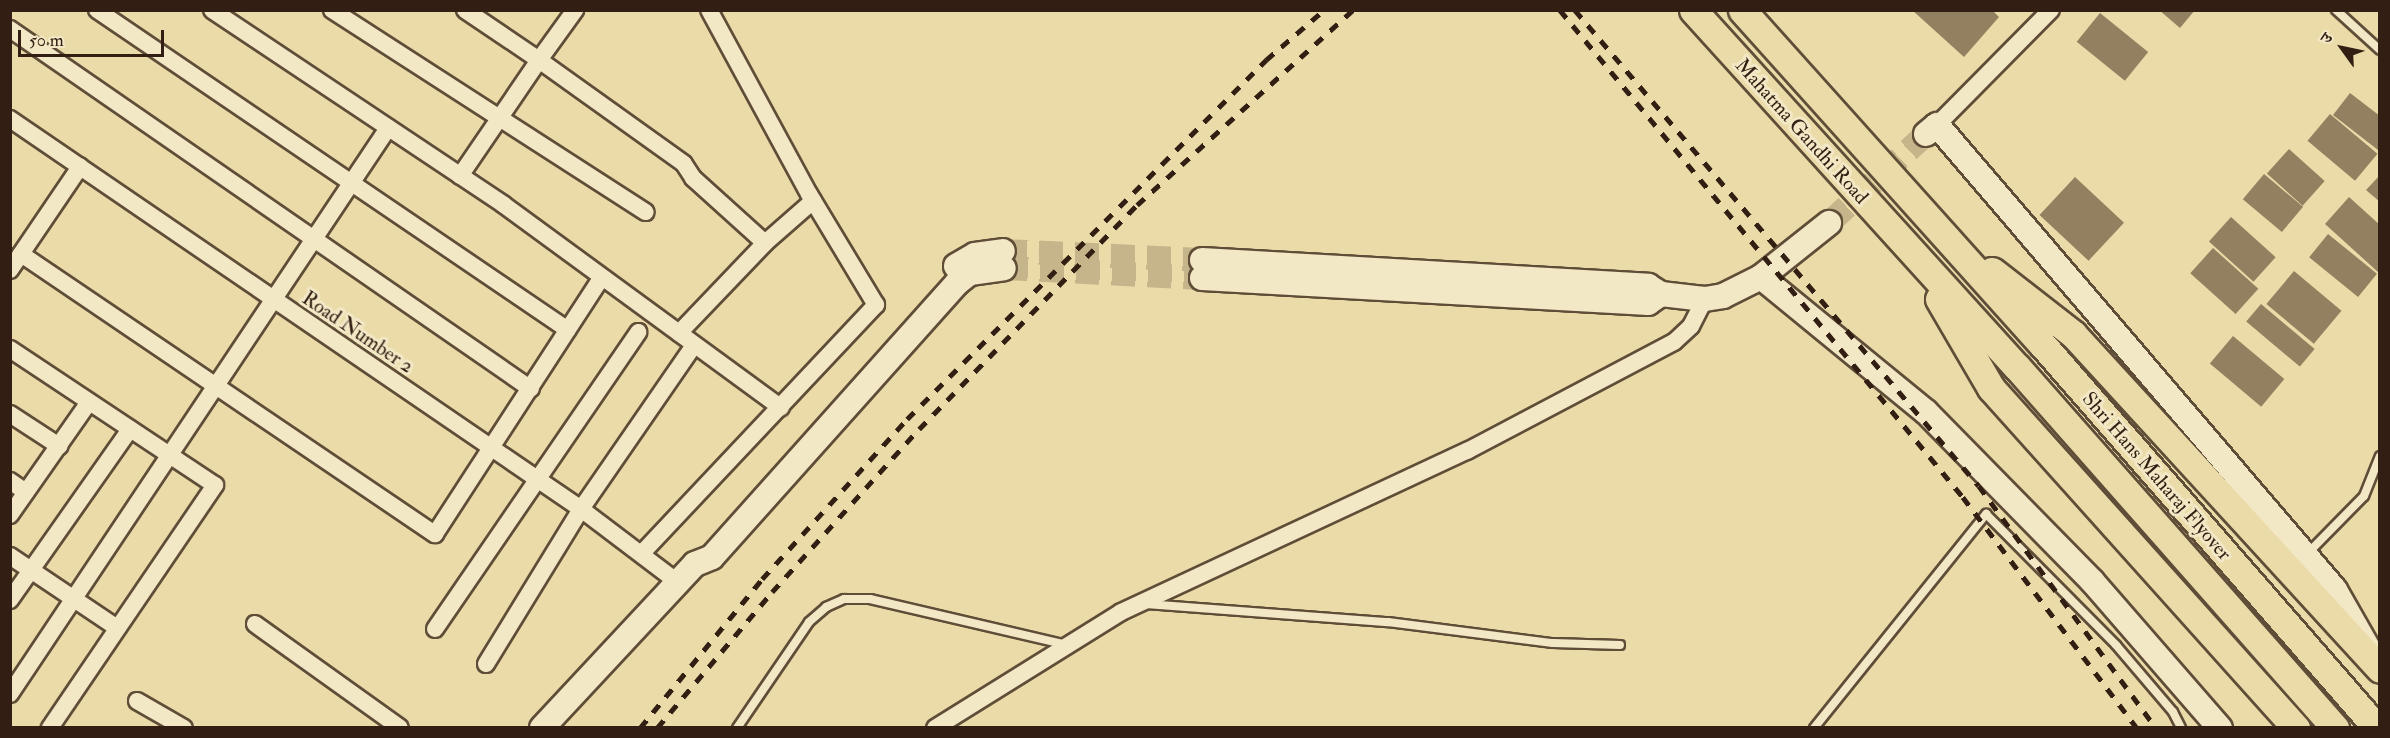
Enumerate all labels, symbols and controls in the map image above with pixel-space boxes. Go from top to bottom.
scale bar [21,18,166,56]
north arrow [2312,18,2372,78]
text: 50 m [29,29,64,52]
text: उ [2316,29,2338,47]
street label: Mahatma Gandhi Road [1730,53,1874,209]
street label: Road Number 2 [298,286,418,378]
street label: Shri Hans Maharaj Flyover [2077,387,2237,565]

